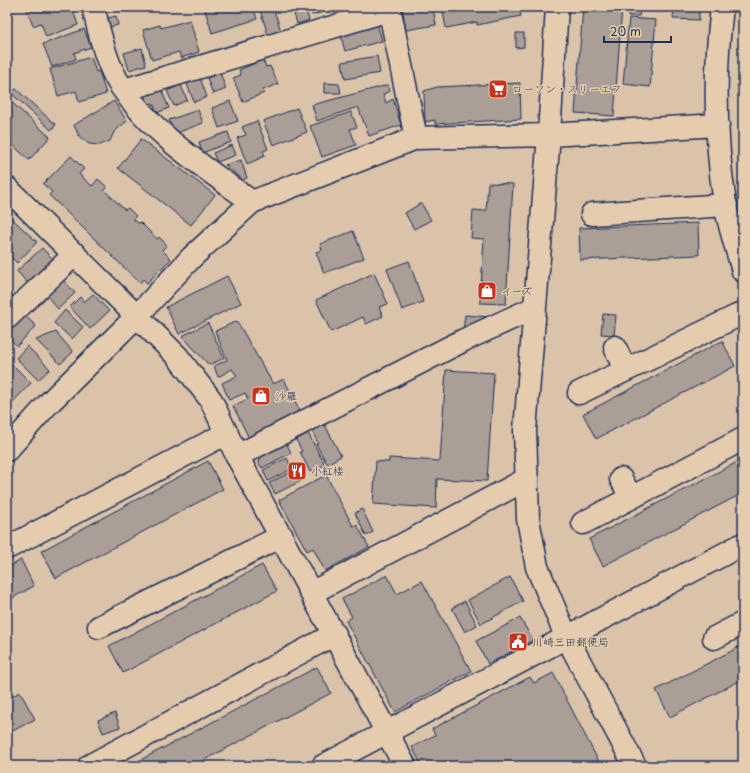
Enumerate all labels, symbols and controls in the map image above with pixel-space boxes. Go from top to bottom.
scale bar [604,18,671,44]
text: 20 m [610,22,641,40]
supermarket icon: ローソン・スリーエフ [487,78,509,100]
place label: ローソン・スリーエフ [512,80,622,97]
shop icon: イーズ [476,280,498,302]
place label: イーズ [501,282,532,299]
shop icon: 沙羅 [250,385,272,407]
place label: 沙羅 [275,387,297,404]
restaurant icon: 小紅楼 [286,460,308,482]
place label: 小紅楼 [311,462,344,479]
public building icon: 川崎三田郵便局 [507,631,529,653]
place label: 川崎三田郵便局 [532,633,609,650]

